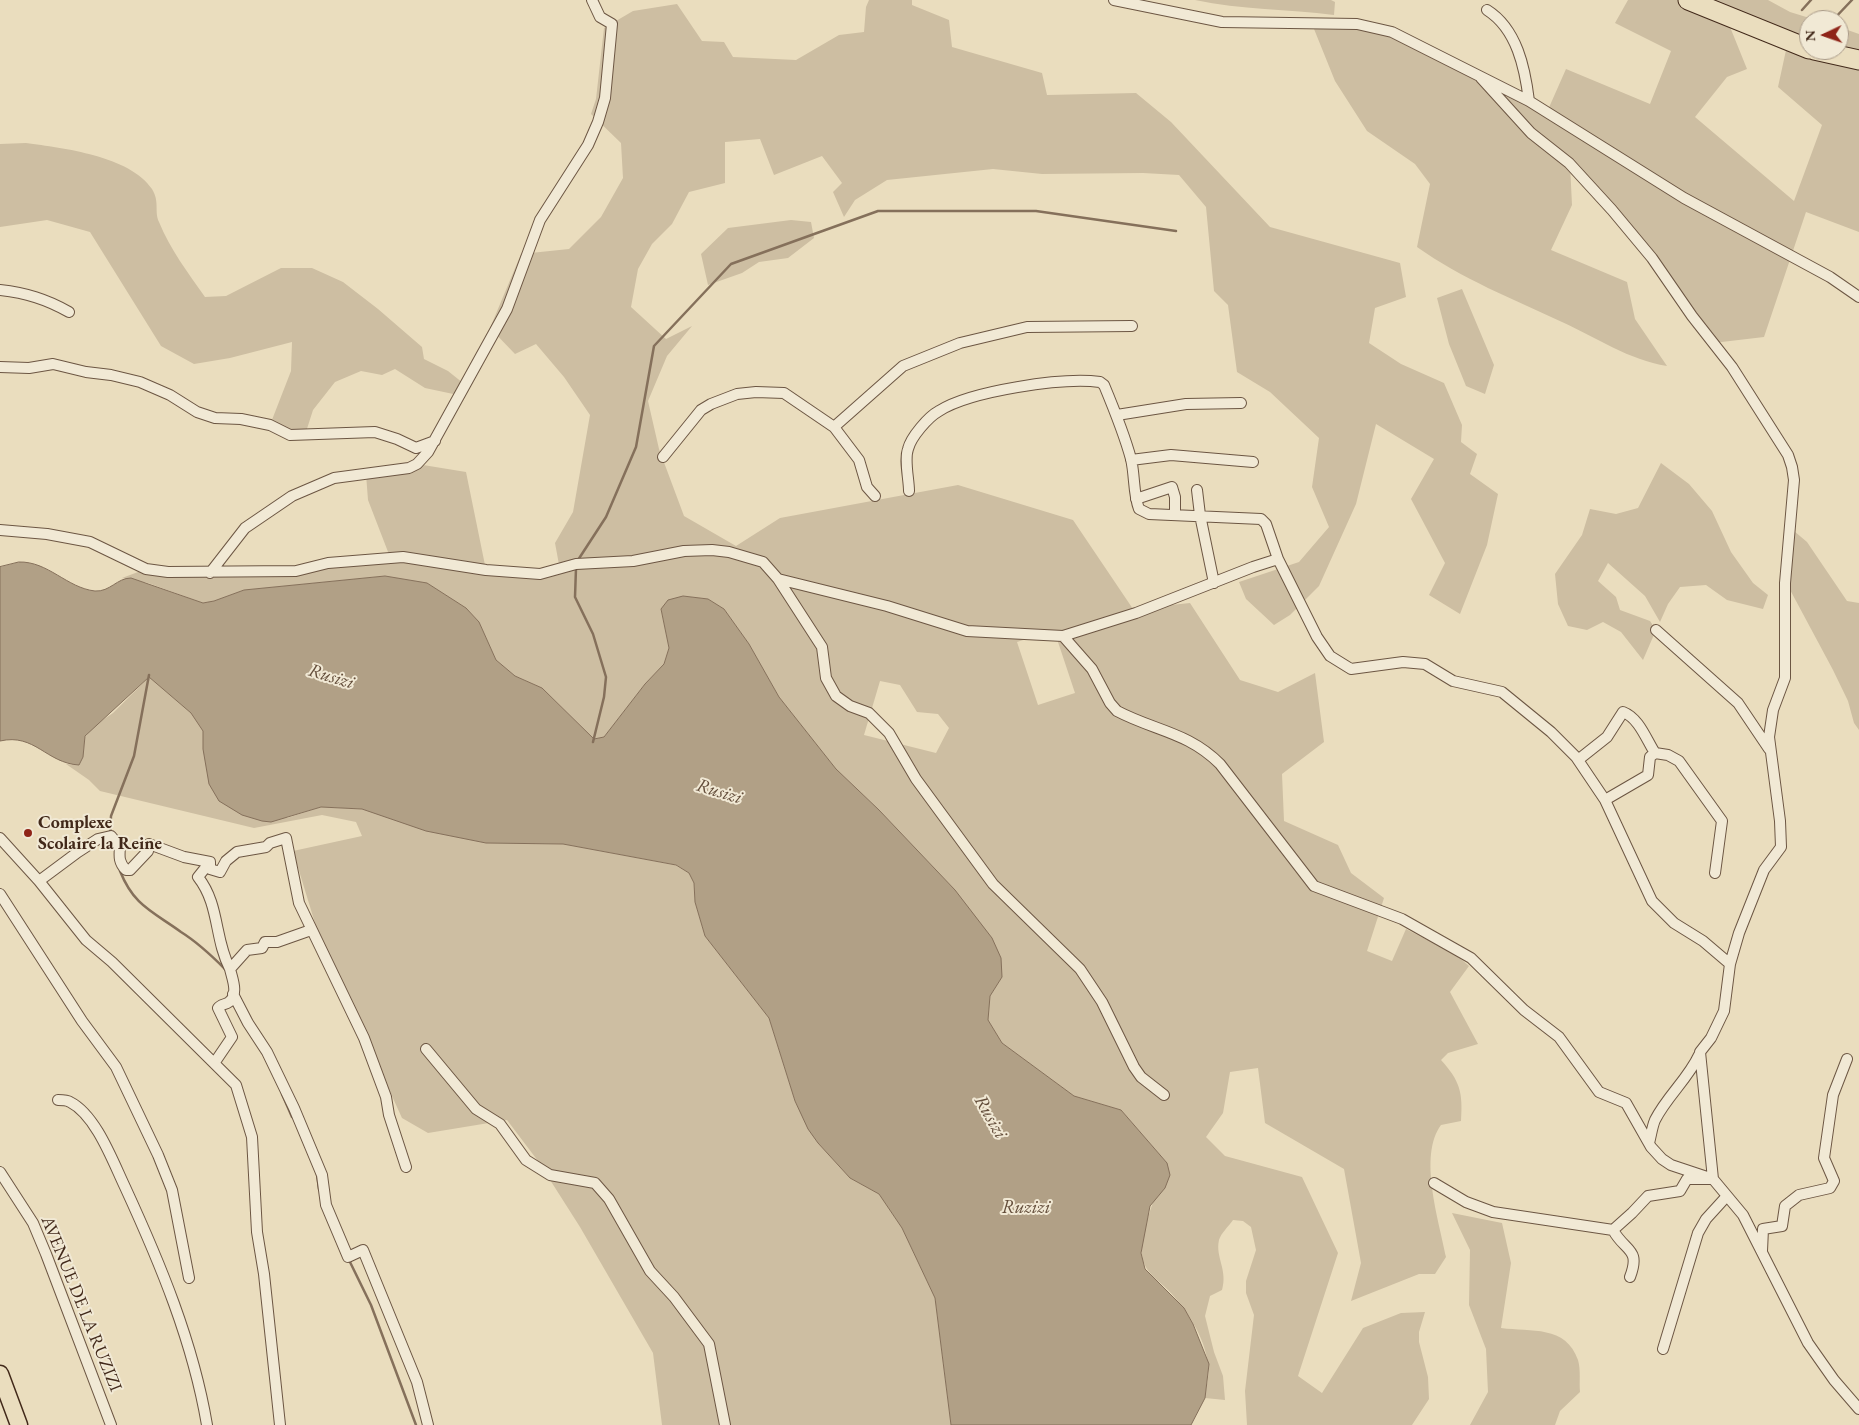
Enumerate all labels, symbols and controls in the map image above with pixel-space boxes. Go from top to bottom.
north arrow [1799,10,1849,60]
text: N [1801,30,1819,42]
water label: Rusizi [305,659,357,695]
water label: Rusizi [693,774,745,810]
place label: Complexe Scolaire la Reine [38,812,162,854]
marker: Complexe Scolaire la Reine [22,827,34,839]
water label: Rusizi [968,1091,1012,1143]
water label: Ruzizi [1002,1197,1050,1219]
street label: AVENUE DE LA RUZIZI [36,1213,126,1395]

